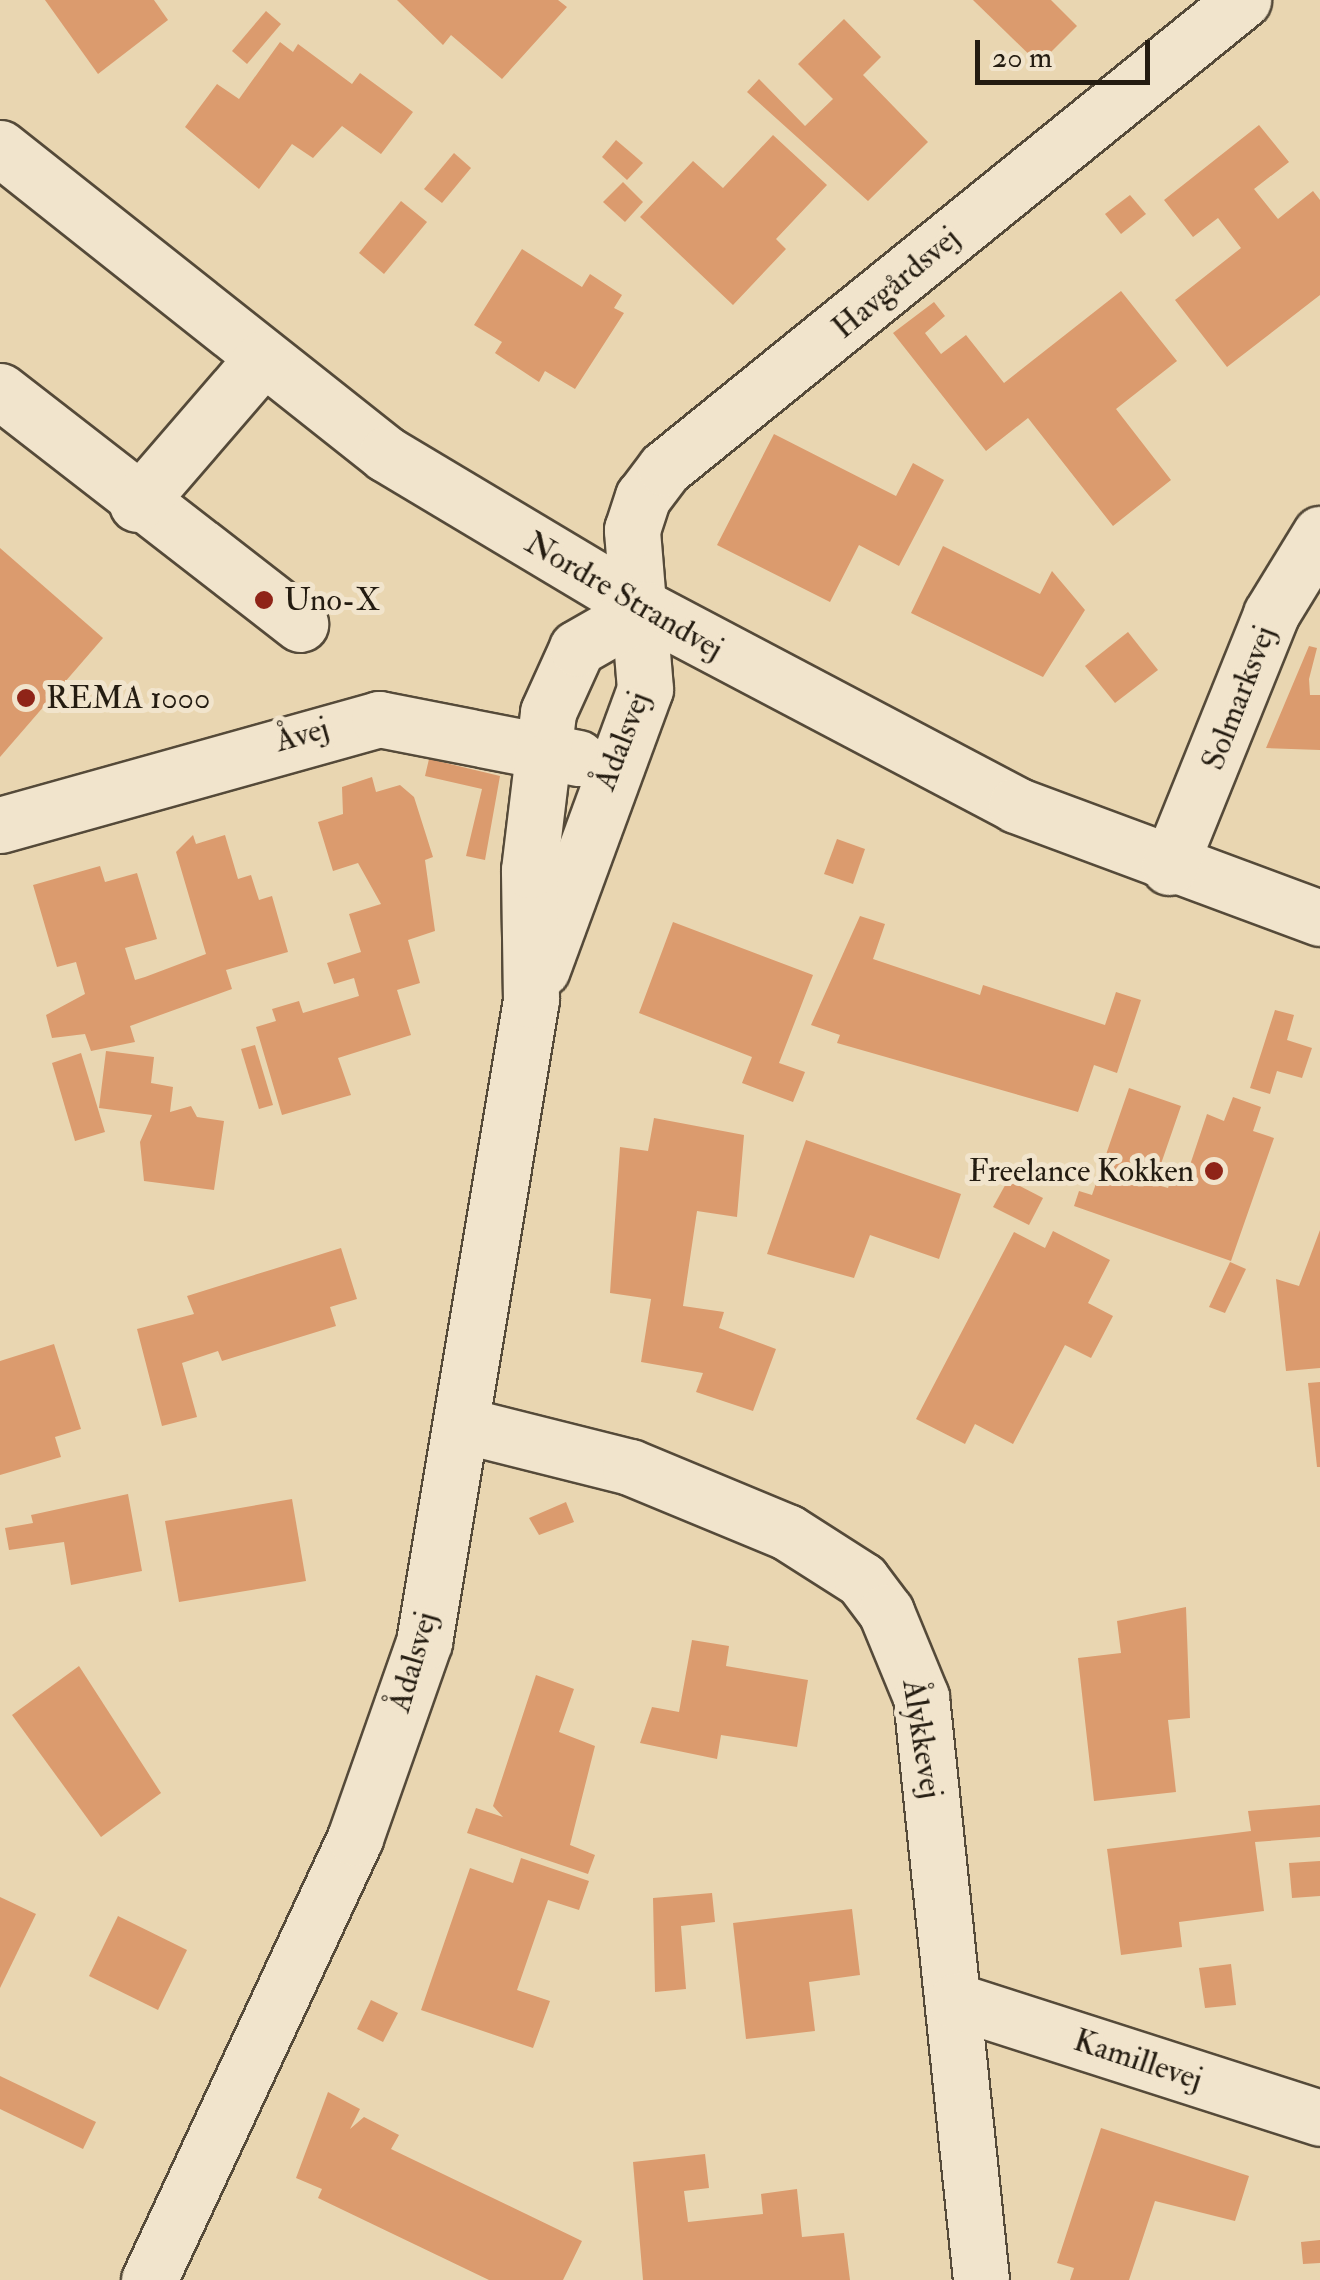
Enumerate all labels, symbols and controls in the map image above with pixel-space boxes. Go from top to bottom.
scale bar [980,20,1155,82]
text: 20 m [992,39,1052,76]
street label: Havgårdsvej [825,219,967,347]
street label: Nordre Strandvej [518,524,730,668]
place label: Uno-X [284,581,380,619]
marker: Uno-X [253,589,275,611]
street label: Solmarksvej [1194,620,1284,776]
place label: REMA 1000 [46,679,210,717]
street label: Ådalsvej [586,686,658,796]
marker: REMA 1000 [15,687,37,709]
street label: Åvej [271,709,333,761]
place label: Freelance Kokken [968,1152,1194,1190]
marker: Freelance Kokken [1203,1160,1225,1182]
street label: Ådalsvej [380,1607,446,1717]
street label: Ålykkevej [894,1677,950,1801]
street label: Kamillevej [1069,2021,1207,2099]

